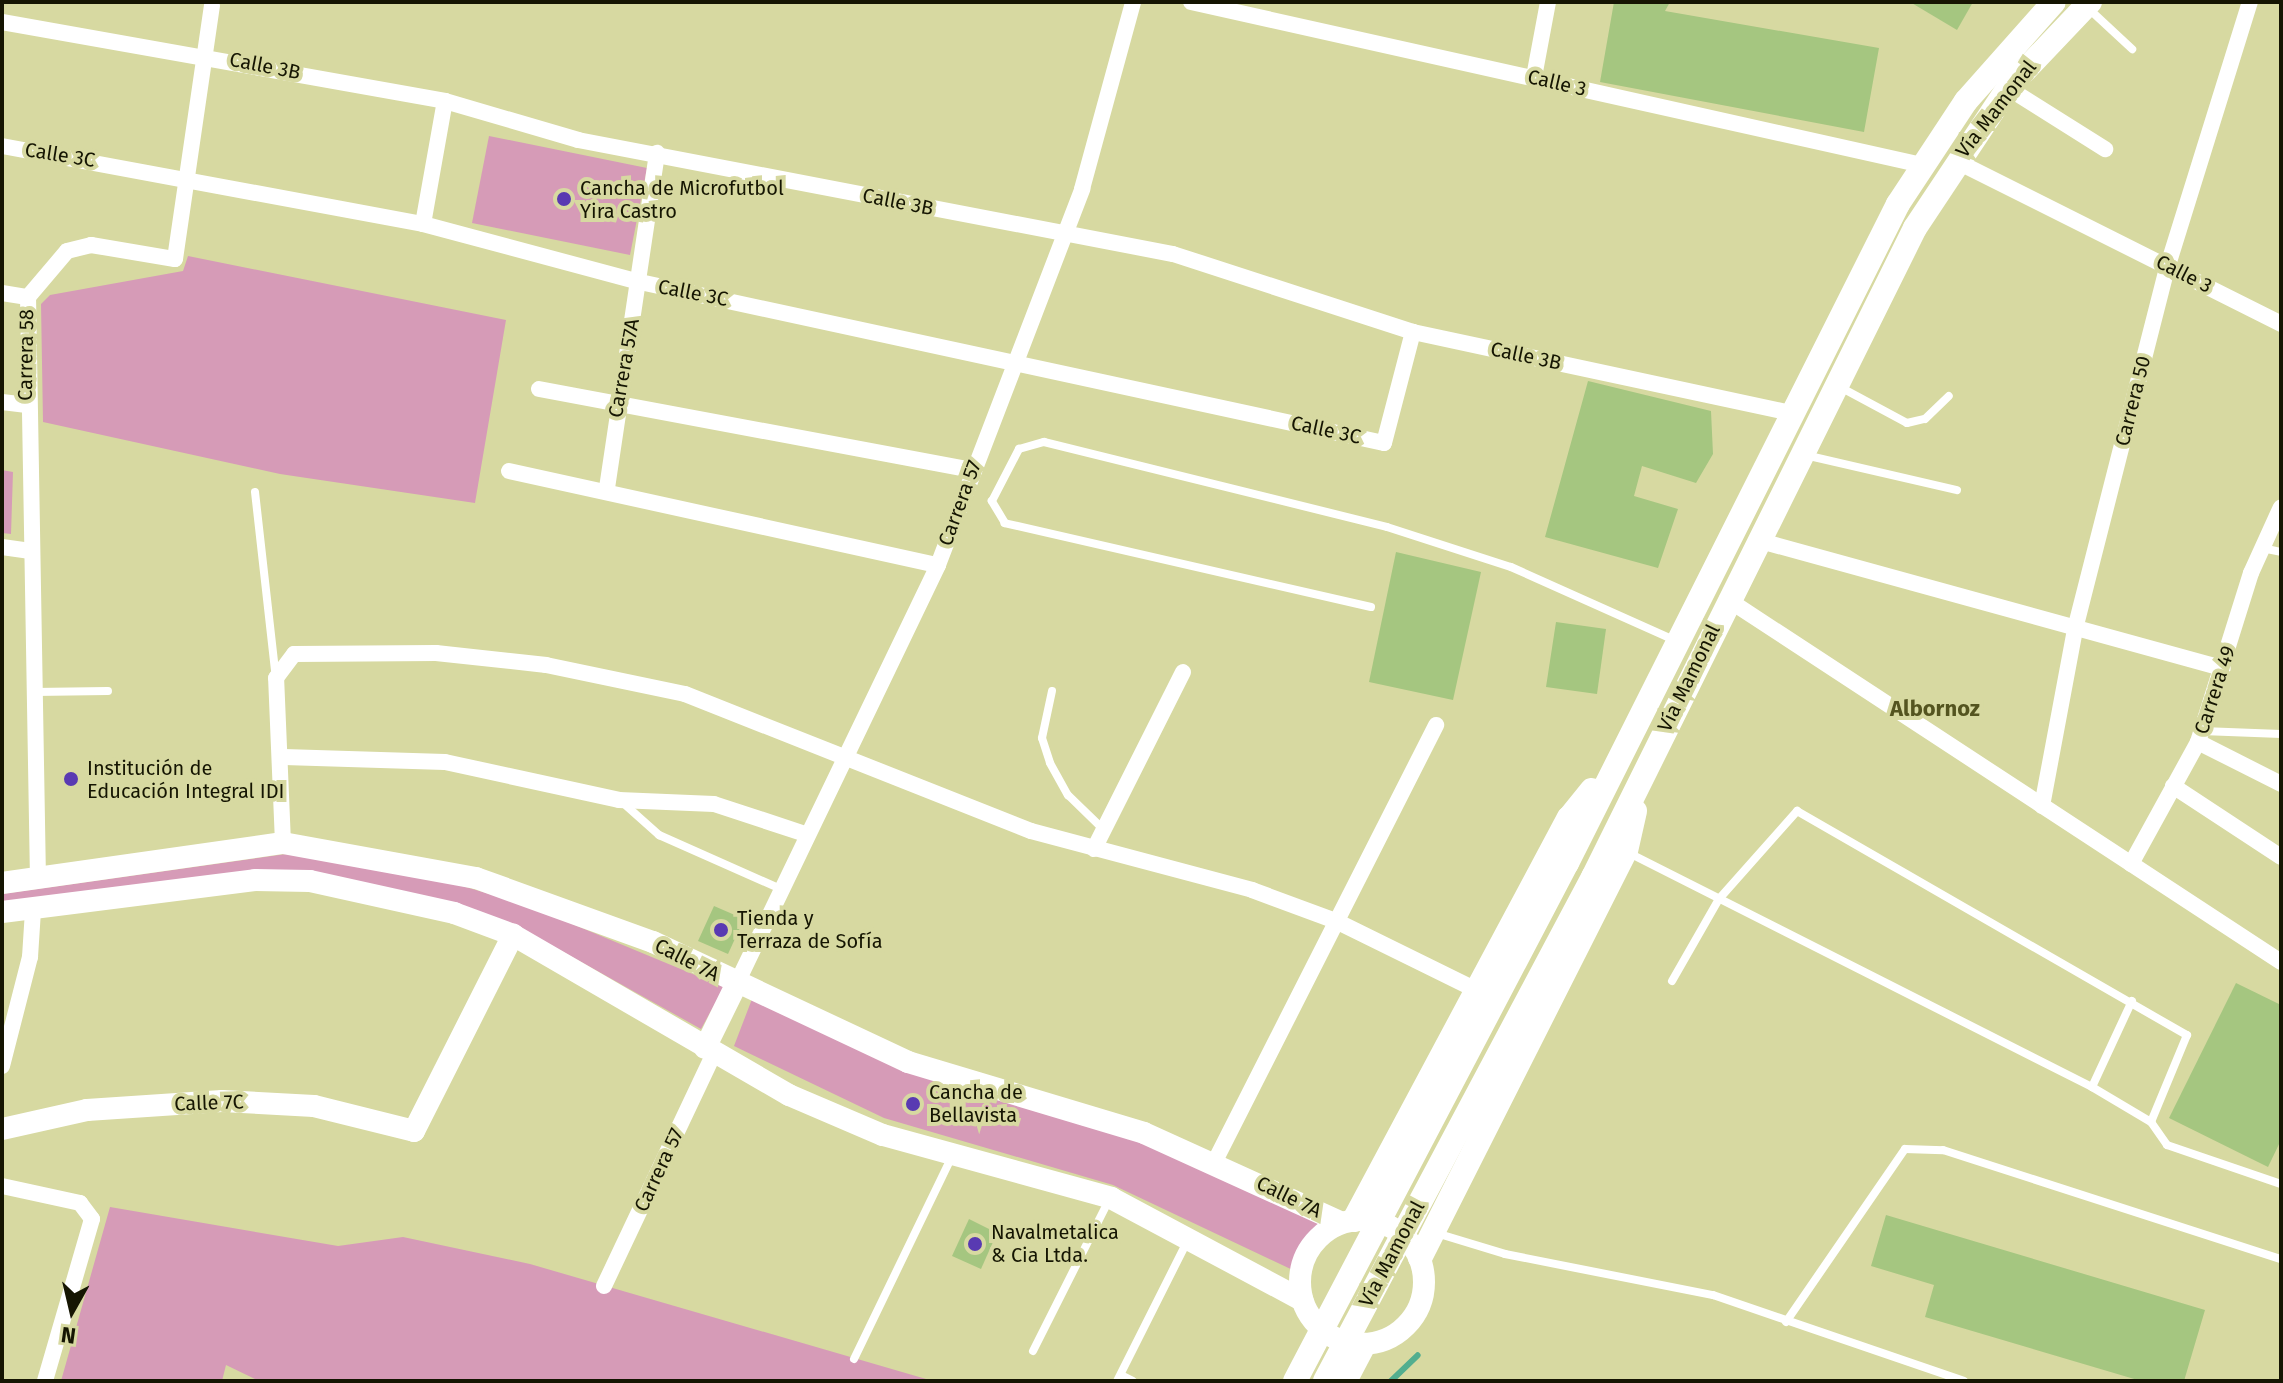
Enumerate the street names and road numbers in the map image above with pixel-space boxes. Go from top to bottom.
street label: Calle 3B [228,47,302,85]
street label: Vía Mamonal [1951,56,2041,162]
street label: Calle 3 [1525,65,1589,101]
street label: Calle 3C [23,138,97,172]
street label: Calle 3B [861,183,935,221]
street label: Calle 3 [2152,250,2216,298]
street label: Calle 3C [656,274,730,312]
street label: Carrera 58 [13,309,39,401]
street label: Carrera 57A [603,317,645,419]
street label: Calle 3B [1488,337,1564,375]
street label: Carrera 50 [2110,353,2156,449]
street label: Calle 3C [1289,411,1363,449]
street label: Carrera 57 [933,457,987,549]
street label: Vía Mamonal [1653,620,1725,736]
street label: Carrera 49 [2189,643,2241,737]
street label: Calle 7A [651,934,723,986]
street label: Calle 7C [174,1090,244,1116]
street label: Carrera 57 [629,1124,689,1216]
street label: Calle 7A [1253,1171,1325,1223]
street label: Vía Mamonal [1354,1197,1430,1311]

